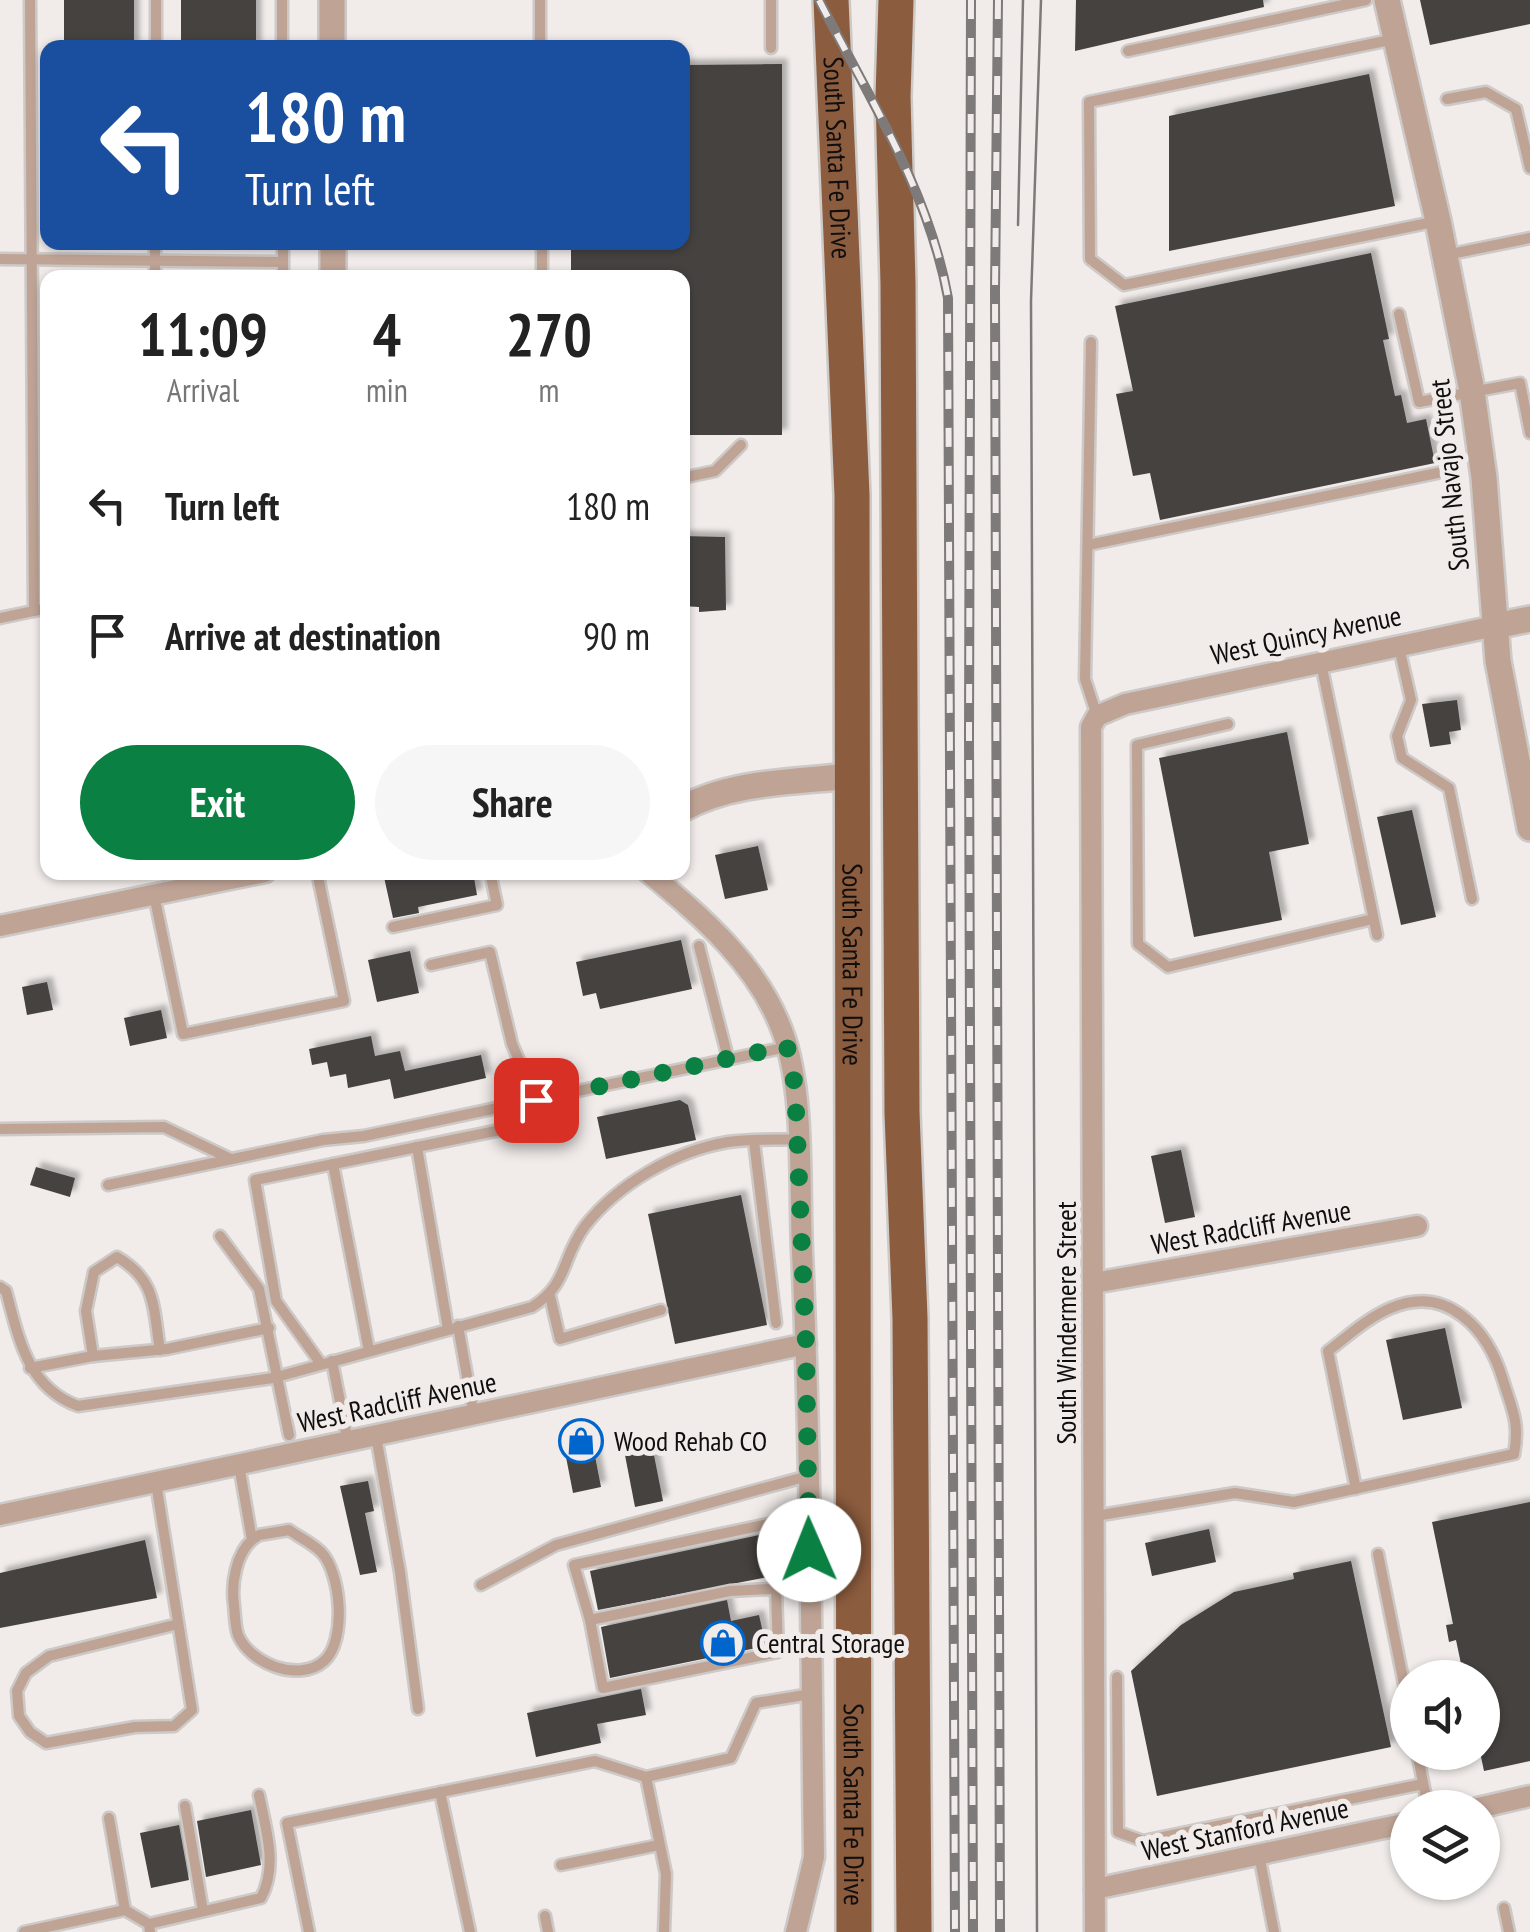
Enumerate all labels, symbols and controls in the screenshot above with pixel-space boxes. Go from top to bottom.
street label: South Santa Fe Drive [815,56,861,260]
text: 180 m [245,71,406,161]
icon: left [80,80,210,210]
text: Turn left [245,159,375,217]
text: 11:09 [138,295,268,373]
text: 4 [373,295,401,373]
text: 270 [506,295,592,373]
text: Arrival [167,369,239,411]
text: min [366,369,408,411]
text: m [538,369,559,411]
street label: South Navajo Street [1420,377,1477,573]
icon: left [80,478,135,533]
text: Turn left [165,481,279,530]
text: 180 m [566,481,650,530]
street label: West Quincy Avenue [1207,596,1405,673]
icon: arrive [80,608,135,663]
text: Arrive at destination [165,611,441,660]
text: 90 m [583,611,650,660]
button: Exit [80,745,355,860]
button: Share [375,745,650,860]
street label: South Santa Fe Drive [835,863,872,1066]
pin [494,1058,579,1143]
icon: arrive [509,1073,564,1128]
street label: West Radcliff Avenue [1148,1191,1354,1262]
street label: South Windermere Street [1047,1201,1084,1445]
street label: West Radcliff Avenue [294,1362,500,1441]
shop icon: Wood Rehab CO [558,1418,604,1464]
place label: Wood Rehab CO [614,1422,767,1459]
position arrow [757,1498,861,1602]
shop icon: Central Storage [700,1620,746,1666]
place label: Central Storage [756,1624,905,1661]
map controls [1390,1660,1500,1900]
button: sound [1390,1660,1500,1770]
street label: South Santa Fe Drive [836,1703,873,1906]
street label: West Stanford Avenue [1138,1789,1352,1868]
button: layers [1390,1790,1500,1900]

